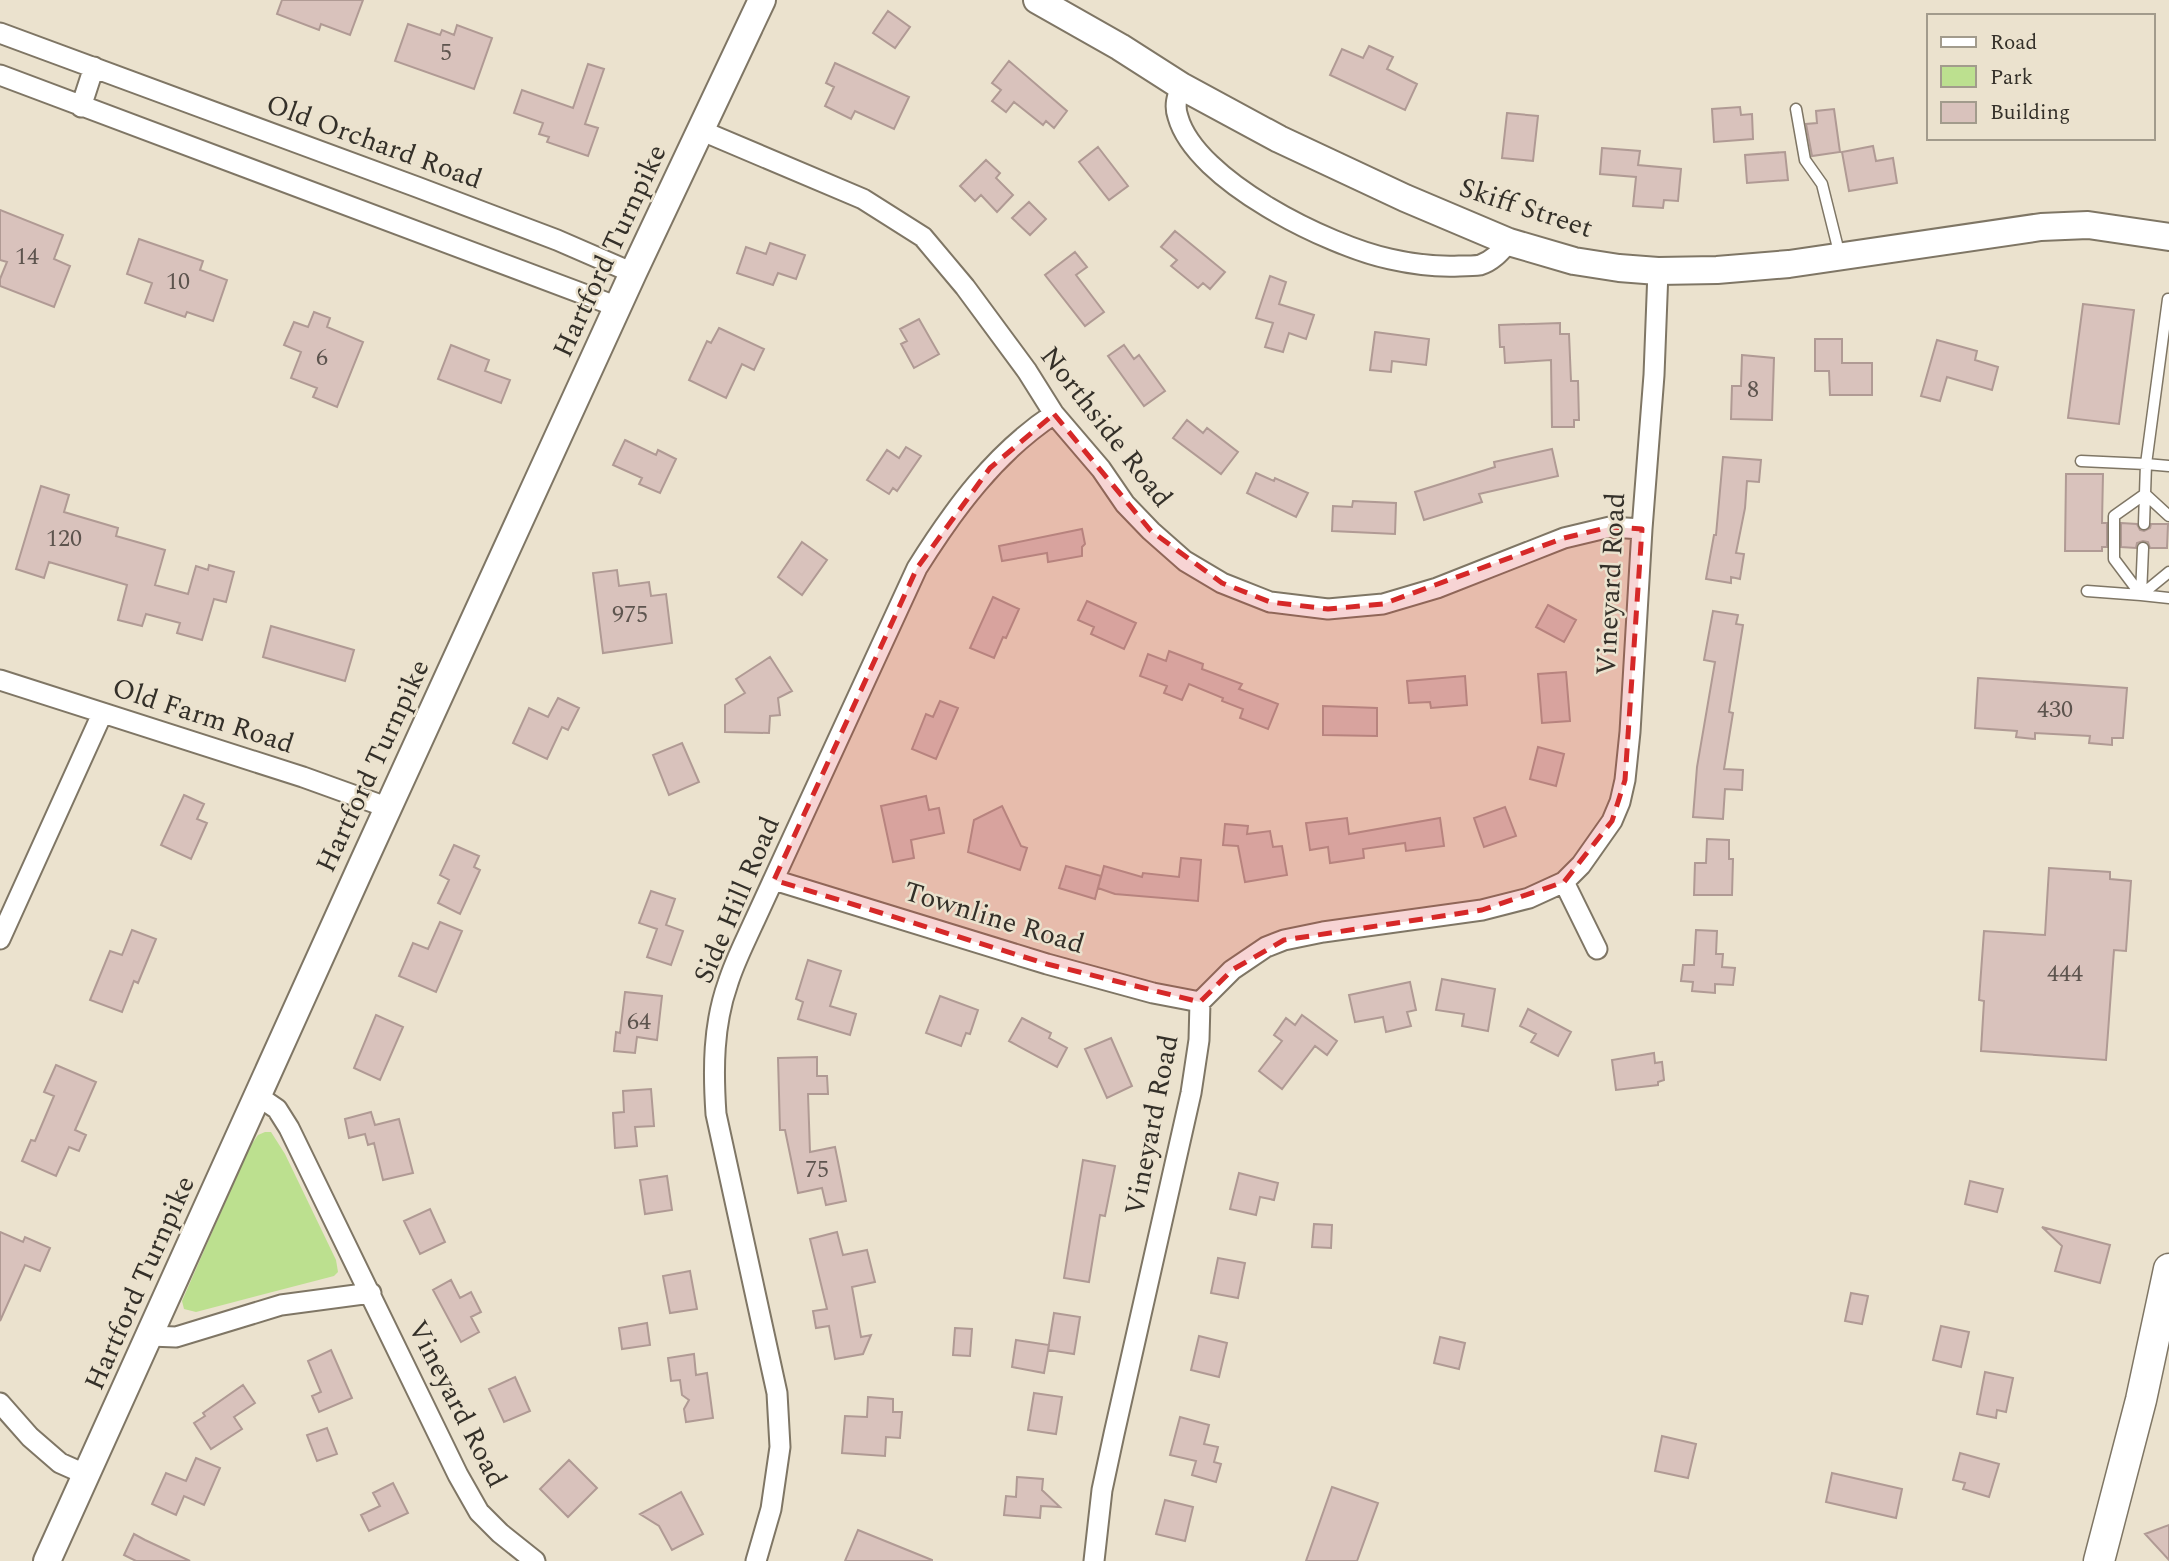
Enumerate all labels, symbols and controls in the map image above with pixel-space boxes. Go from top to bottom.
legend [1927,14,2155,140]
text: Road [1990,27,2037,59]
house number: 5 [440,35,452,71]
text: Park [1990,62,2034,94]
street label: Old Orchard Road [260,83,488,201]
text: Building [1990,97,2070,129]
street label: Hartford Turnpike [542,137,678,365]
street label: Skiff Street [1454,166,1598,250]
house number: 14 [15,239,39,275]
house number: 10 [166,264,190,300]
street label: Northside Road [1029,337,1183,517]
house number: 6 [316,340,328,376]
house number: 8 [1747,372,1759,408]
street label: Vineyard Road [1585,491,1637,677]
house number: 120 [46,521,82,557]
house number: 975 [612,597,648,633]
street label: Hartford Turnpike [305,652,441,880]
street label: Old Farm Road [106,666,300,766]
house number: 430 [2037,692,2073,728]
street label: Side Hill Road [682,810,792,990]
street label: Townline Road [898,870,1090,966]
house number: 444 [2047,956,2083,992]
house number: 64 [627,1004,651,1040]
street label: Vineyard Road [1113,1031,1191,1219]
house number: 75 [805,1152,829,1188]
street label: Hartford Turnpike [73,1169,207,1397]
street label: Vineyard Road [396,1313,518,1495]

